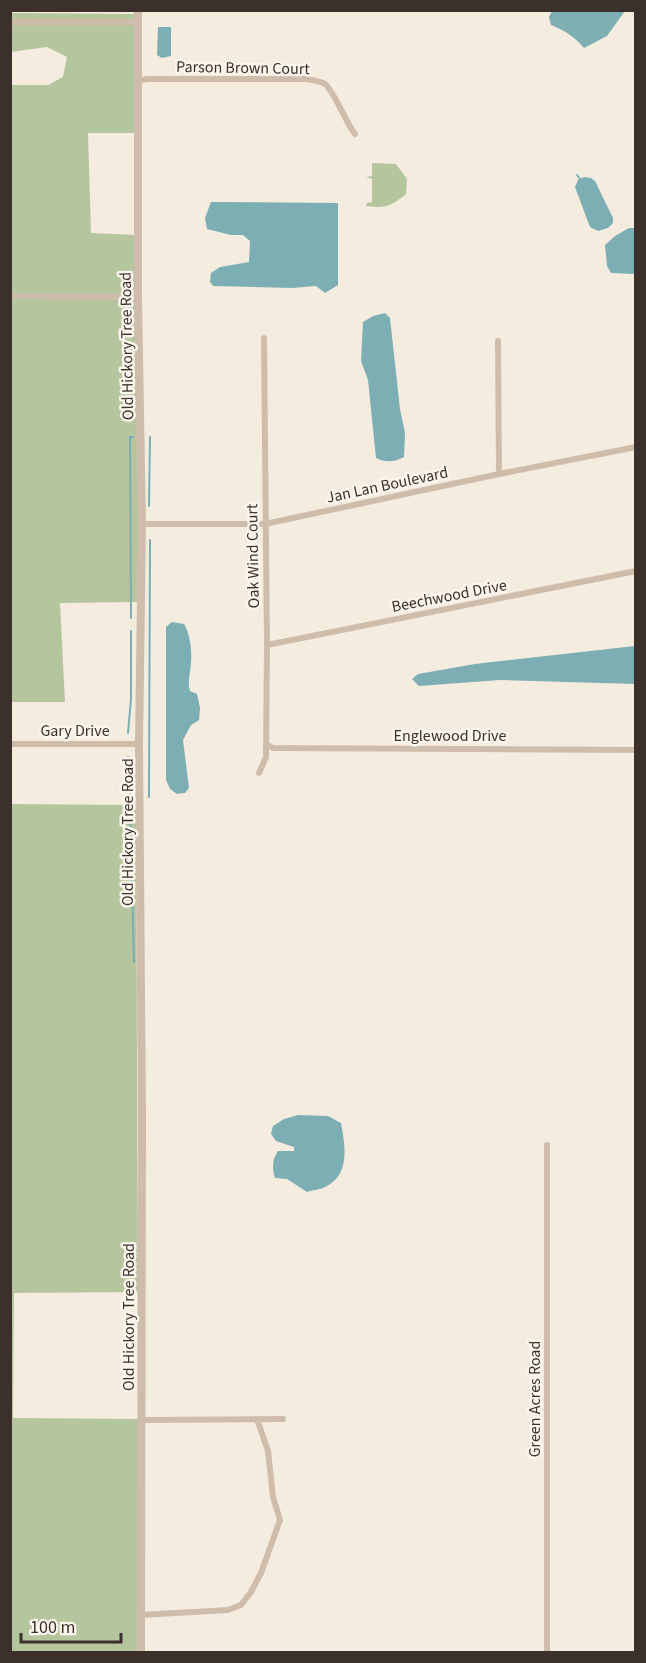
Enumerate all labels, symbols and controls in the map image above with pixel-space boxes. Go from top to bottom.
street label: Parson Brown Court [176,56,311,80]
street label: Old Hickory Tree Road [115,272,139,420]
street label: Jan Lan Boulevard [324,461,450,509]
street label: Oak Wind Court [241,503,265,608]
street label: Beechwood Drive [390,574,509,618]
street label: Gary Drive [40,720,110,742]
street label: Englewood Drive [394,725,507,747]
street label: Old Hickory Tree Road [117,758,139,906]
street label: Old Hickory Tree Road [118,1243,140,1391]
street label: Green Acres Road [524,1341,546,1457]
scale bar [21,1606,122,1644]
text: 100 m [30,1615,75,1640]

